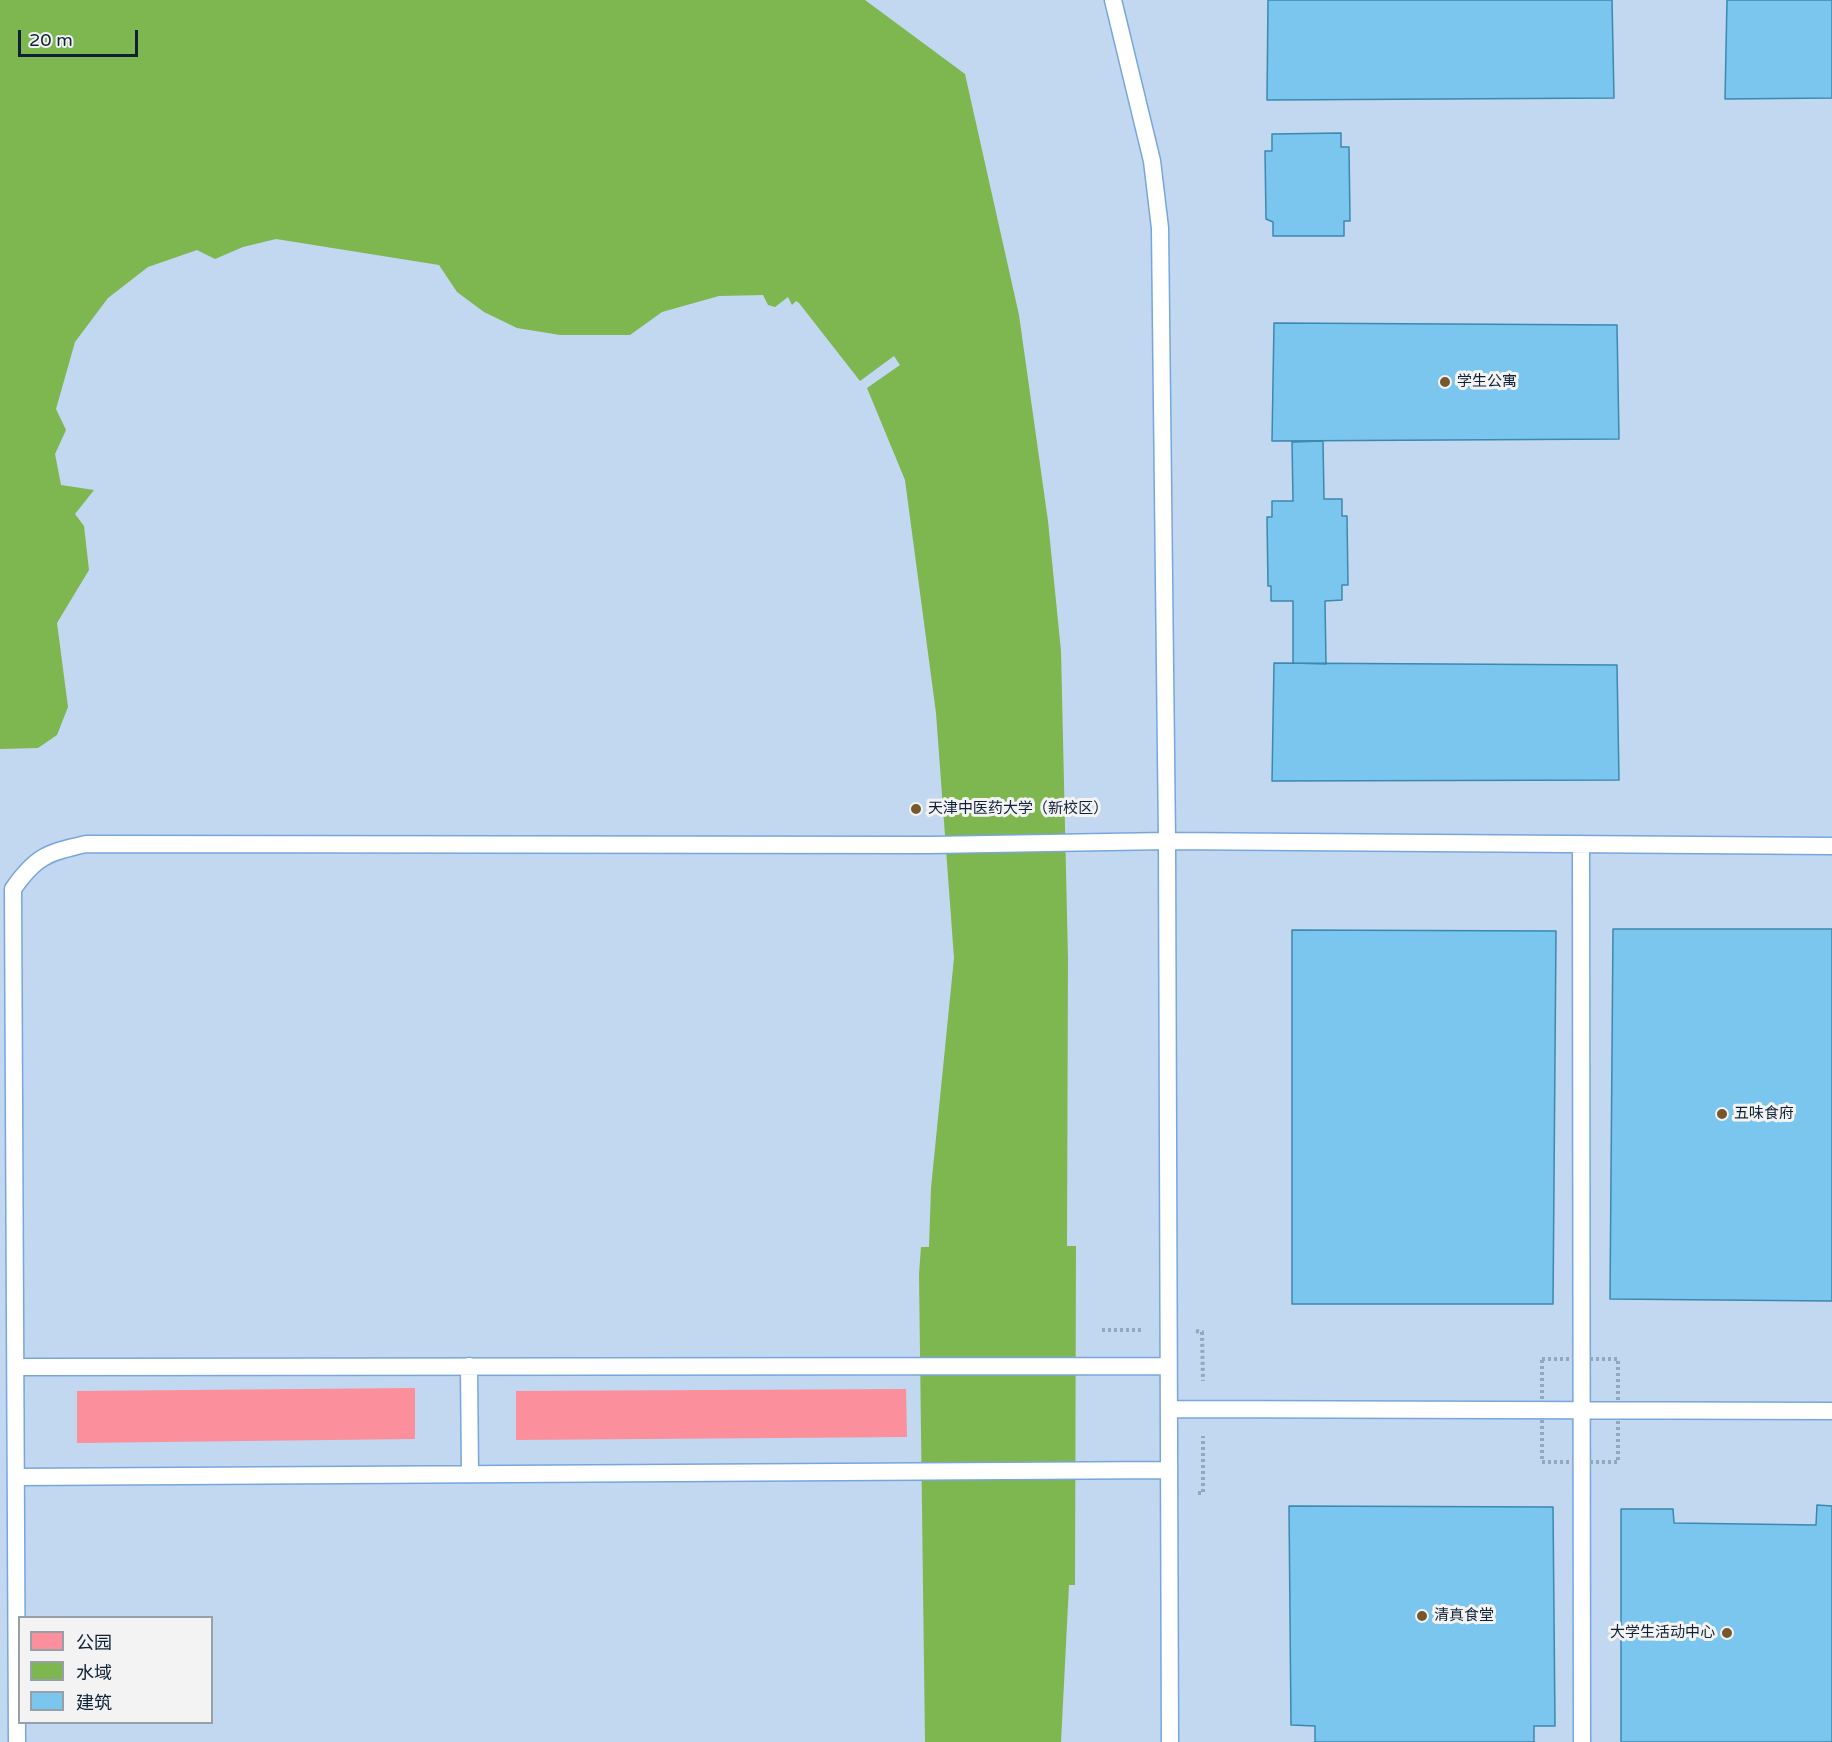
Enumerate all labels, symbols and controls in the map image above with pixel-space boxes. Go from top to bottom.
scale bar [21,18,141,56]
text: 20 m [29,29,73,51]
place label: 学生公寓 [1457,373,1517,391]
marker: 学生公寓 [1438,375,1452,389]
place label: 天津中医药大学（新校区） [928,800,1108,818]
marker: 天津中医药大学（新校区） [909,802,923,816]
place label: 五味食府 [1734,1105,1794,1123]
marker: 五味食府 [1715,1107,1729,1121]
place label: 清真食堂 [1434,1607,1494,1625]
marker: 清真食堂 [1415,1609,1429,1623]
legend [18,1616,213,1724]
place label: 大学生活动中心 [1610,1624,1715,1642]
marker: 大学生活动中心 [1720,1626,1734,1640]
text: 公园 [76,1632,112,1654]
text: 水域 [76,1662,112,1684]
text: 建筑 [76,1692,112,1714]

